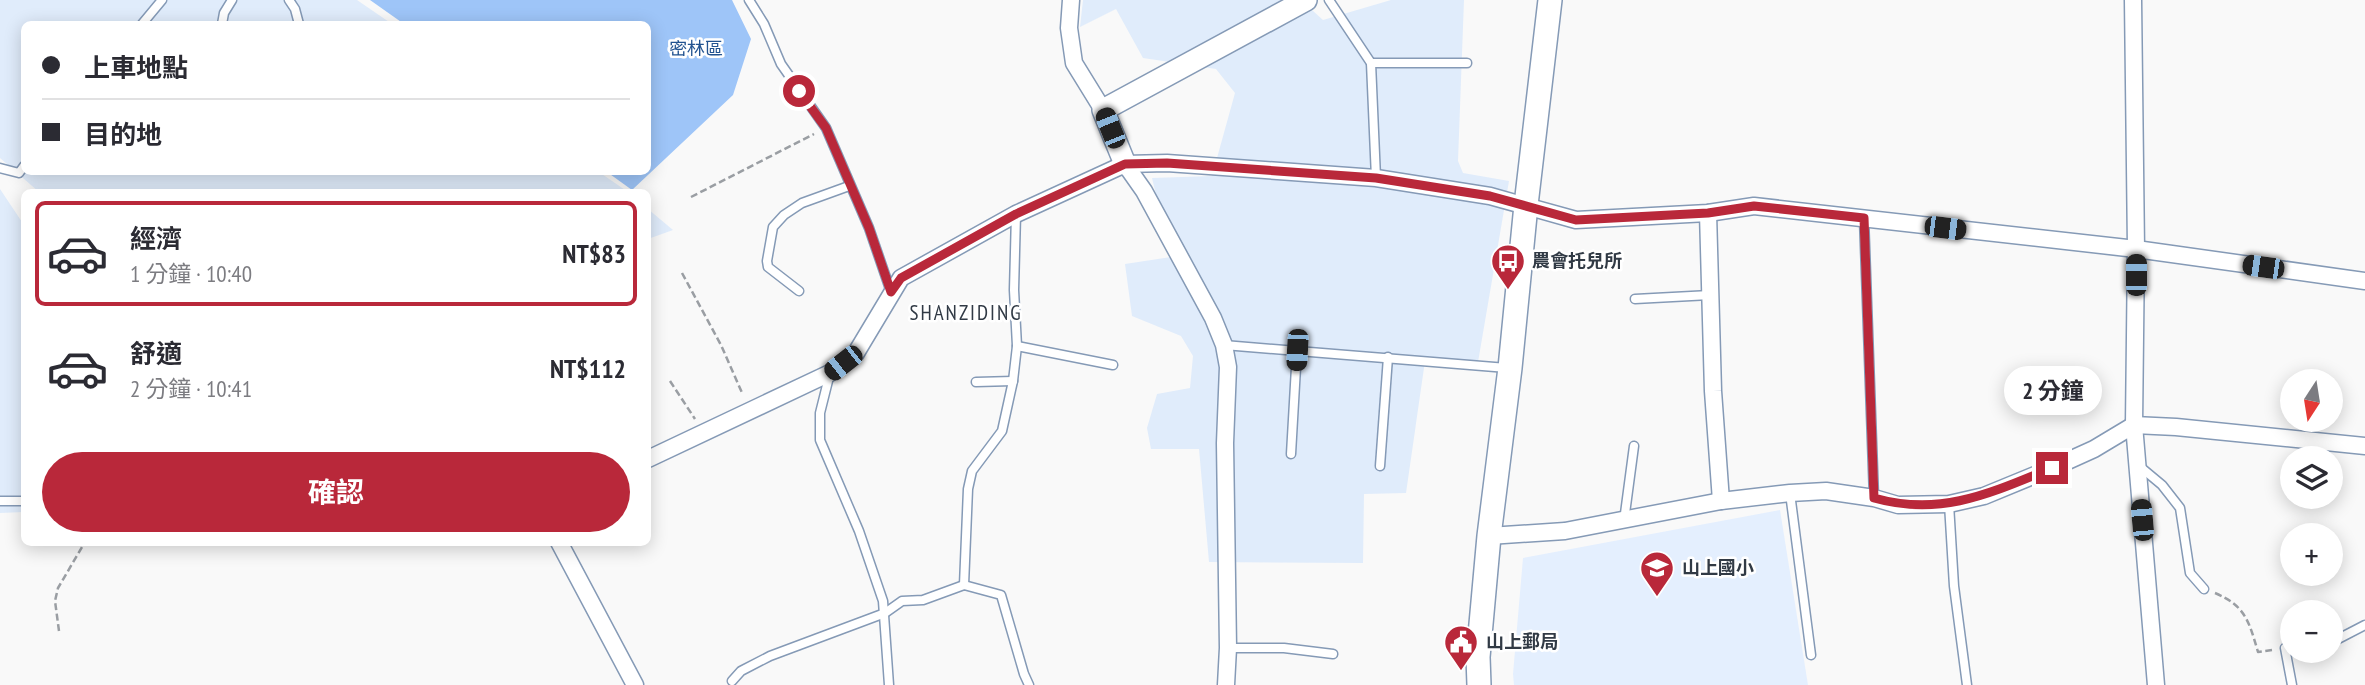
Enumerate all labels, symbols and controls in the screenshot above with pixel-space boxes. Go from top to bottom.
park label: 密林區 [669,37,723,60]
text: 上車地點 [84,51,188,84]
route start [783,75,815,107]
car [1093,105,1128,151]
text: 目的地 [84,118,162,151]
car [1923,215,1968,241]
icon: car [46,222,109,285]
text: 經濟 [130,222,182,255]
text: NT$83 [562,237,626,270]
bus stop icon: 農會托兒所 [1489,242,1527,291]
place label: 農會托兒所 [1532,249,1622,272]
car [2126,254,2147,296]
car [2241,254,2286,280]
text: 1 分鐘 · 10:40 [130,259,252,288]
district label: SHANZIDING [909,299,1023,326]
car [1286,328,1309,372]
icon: car [46,337,109,400]
text: 舒適 [130,337,182,370]
car [820,342,867,384]
text: NT$112 [550,352,626,385]
callout: 2 分鐘 [2003,366,2101,416]
north arrow [2280,369,2343,432]
map controls [2280,369,2343,663]
text: 2 分鐘 · 10:41 [130,374,252,403]
text: 2 分鐘 [2022,376,2084,405]
button: layers [2280,446,2343,509]
button: 確認 [42,452,630,532]
route end [2036,452,2068,484]
car [2130,498,2155,542]
button: + [2280,523,2343,586]
school or university icon: 山上國小 [1638,549,1676,598]
place label: 山上國小 [1682,556,1754,579]
button: − [2280,600,2343,663]
public building icon: 山上郵局 [1442,623,1480,672]
place label: 山上郵局 [1486,630,1558,653]

